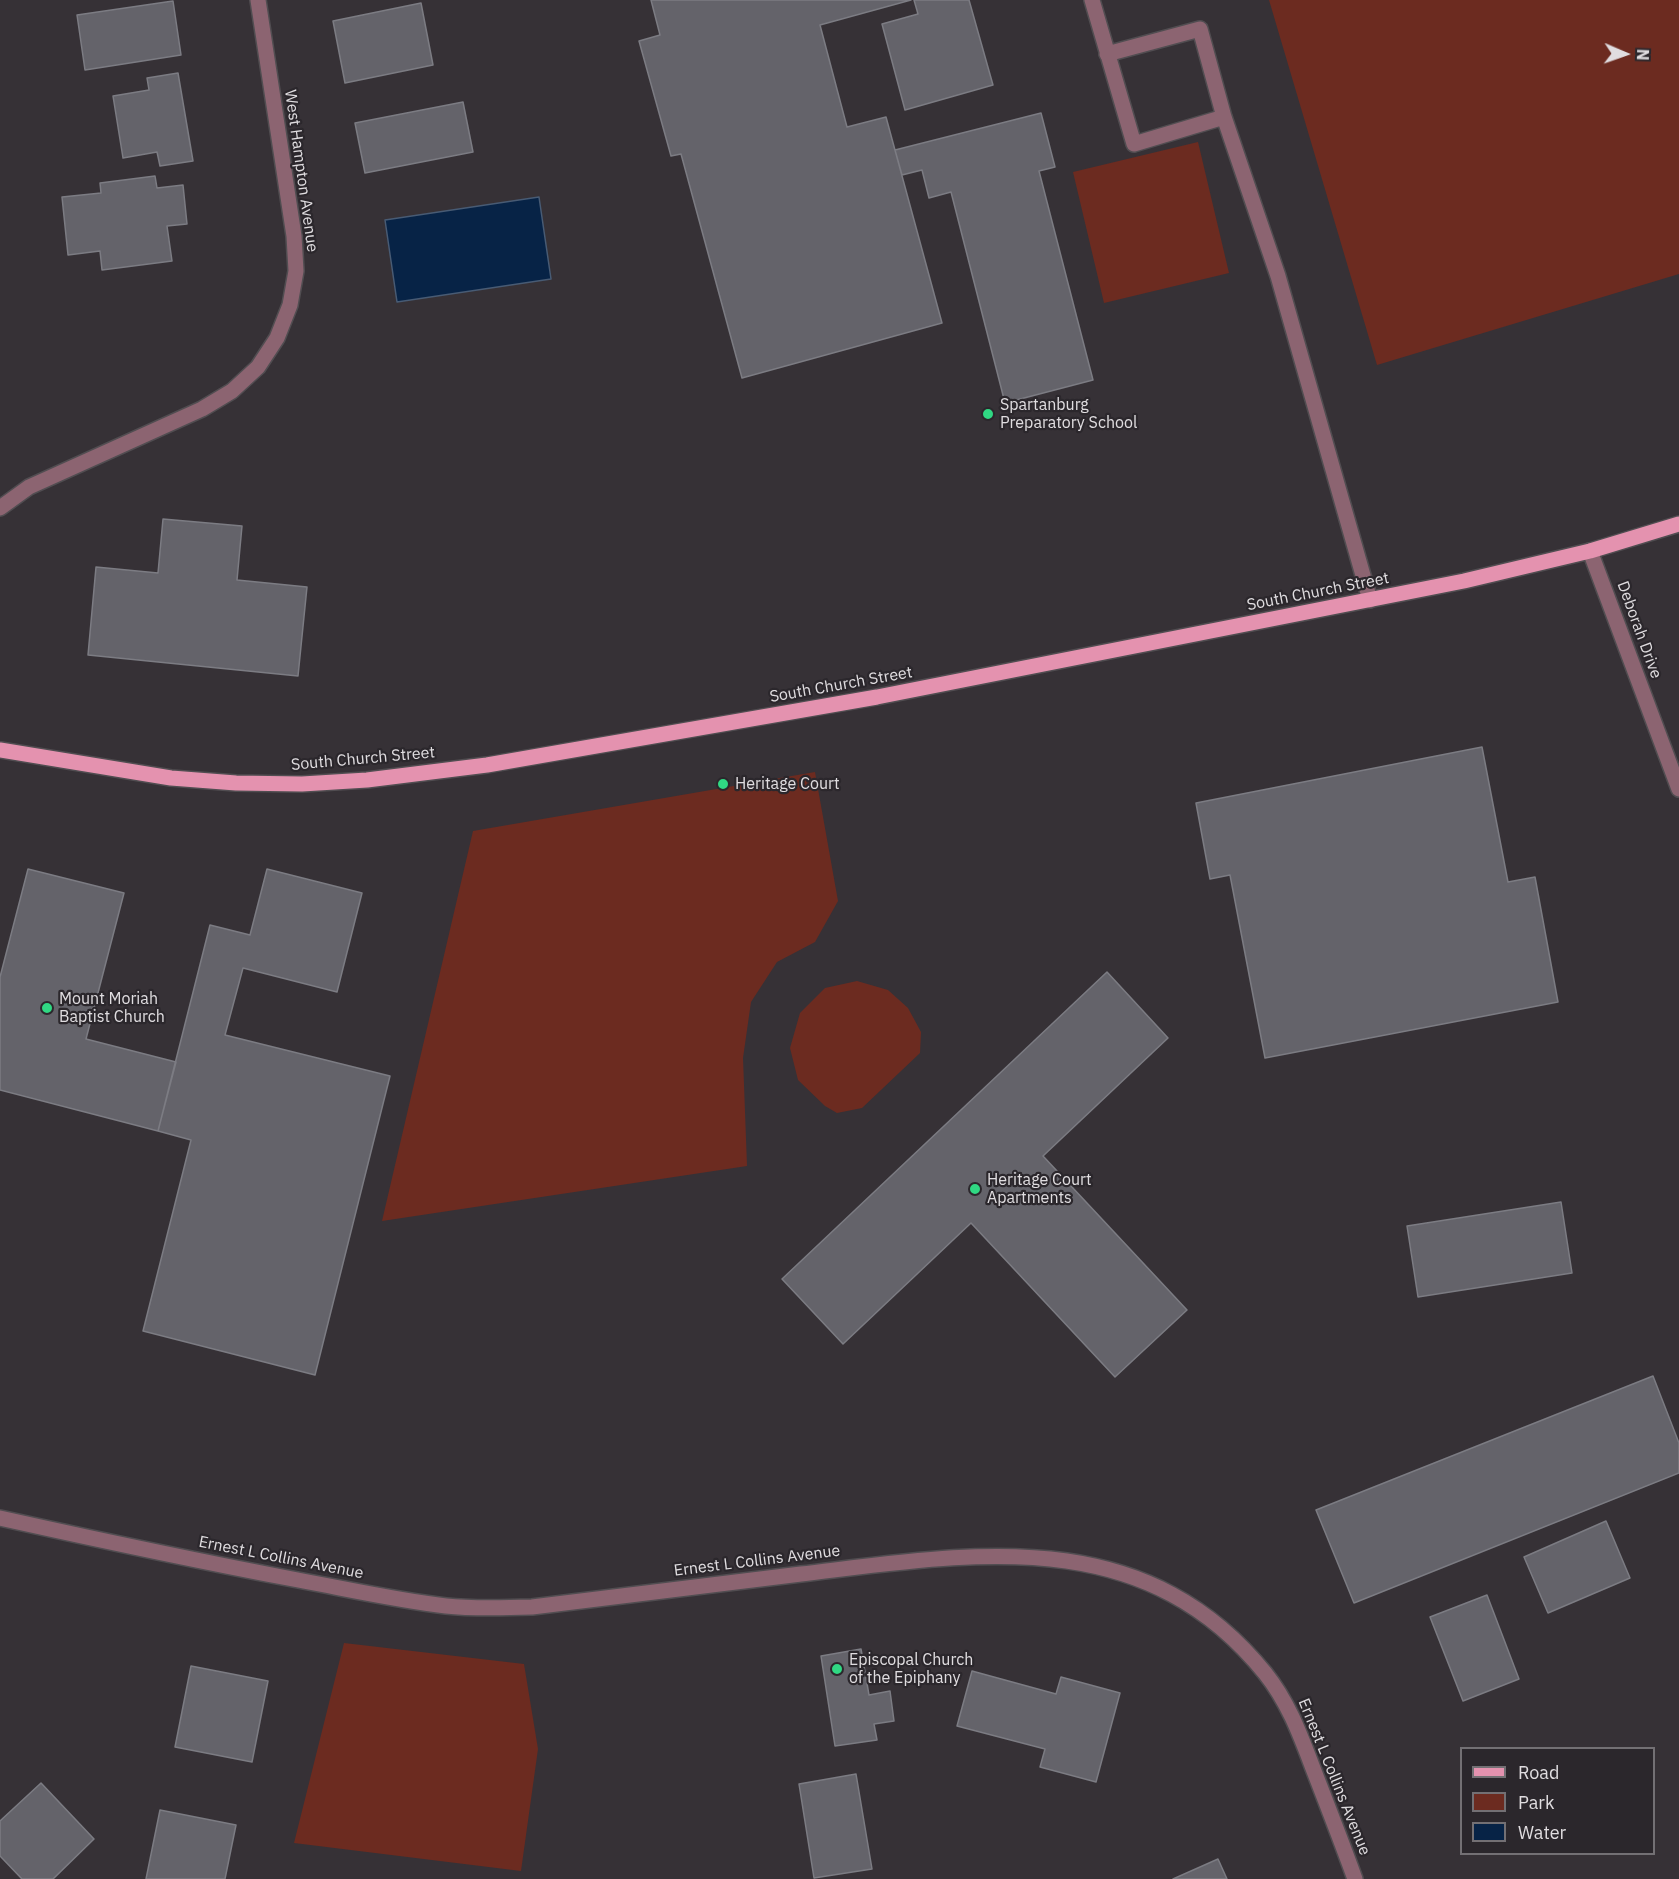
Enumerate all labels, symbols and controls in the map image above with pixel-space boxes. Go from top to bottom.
north arrow [1595,24,1655,84]
text: N [1633,48,1653,61]
street label: West Hampton Avenue [280,89,322,253]
place label: Spartanburg Preparatory School [1000,395,1137,433]
marker: Spartanburg Preparatory School [981,407,995,421]
street label: South Church Street [1245,569,1391,615]
street label: Deborah Drive [1613,579,1665,681]
street label: South Church Street [768,663,914,707]
street label: South Church Street [290,743,436,775]
place label: Heritage Court [735,774,840,794]
marker: Heritage Court [716,777,730,791]
place label: Mount Moriah Baptist Church [59,989,165,1027]
marker: Mount Moriah Baptist Church [40,1001,54,1015]
place label: Heritage Court Apartments [987,1170,1092,1208]
marker: Heritage Court Apartments [968,1182,982,1196]
street label: Ernest L Collins Avenue [197,1533,365,1583]
street label: Ernest L Collins Avenue [673,1541,841,1581]
place label: Episcopal Church of the Epiphany [849,1650,973,1688]
marker: Episcopal Church of the Epiphany [830,1662,844,1676]
street label: Ernest L Collins Avenue [1294,1696,1374,1858]
legend [1460,1747,1655,1855]
text: Road [1518,1761,1559,1784]
text: Park [1518,1791,1554,1814]
text: Water [1518,1821,1566,1844]

